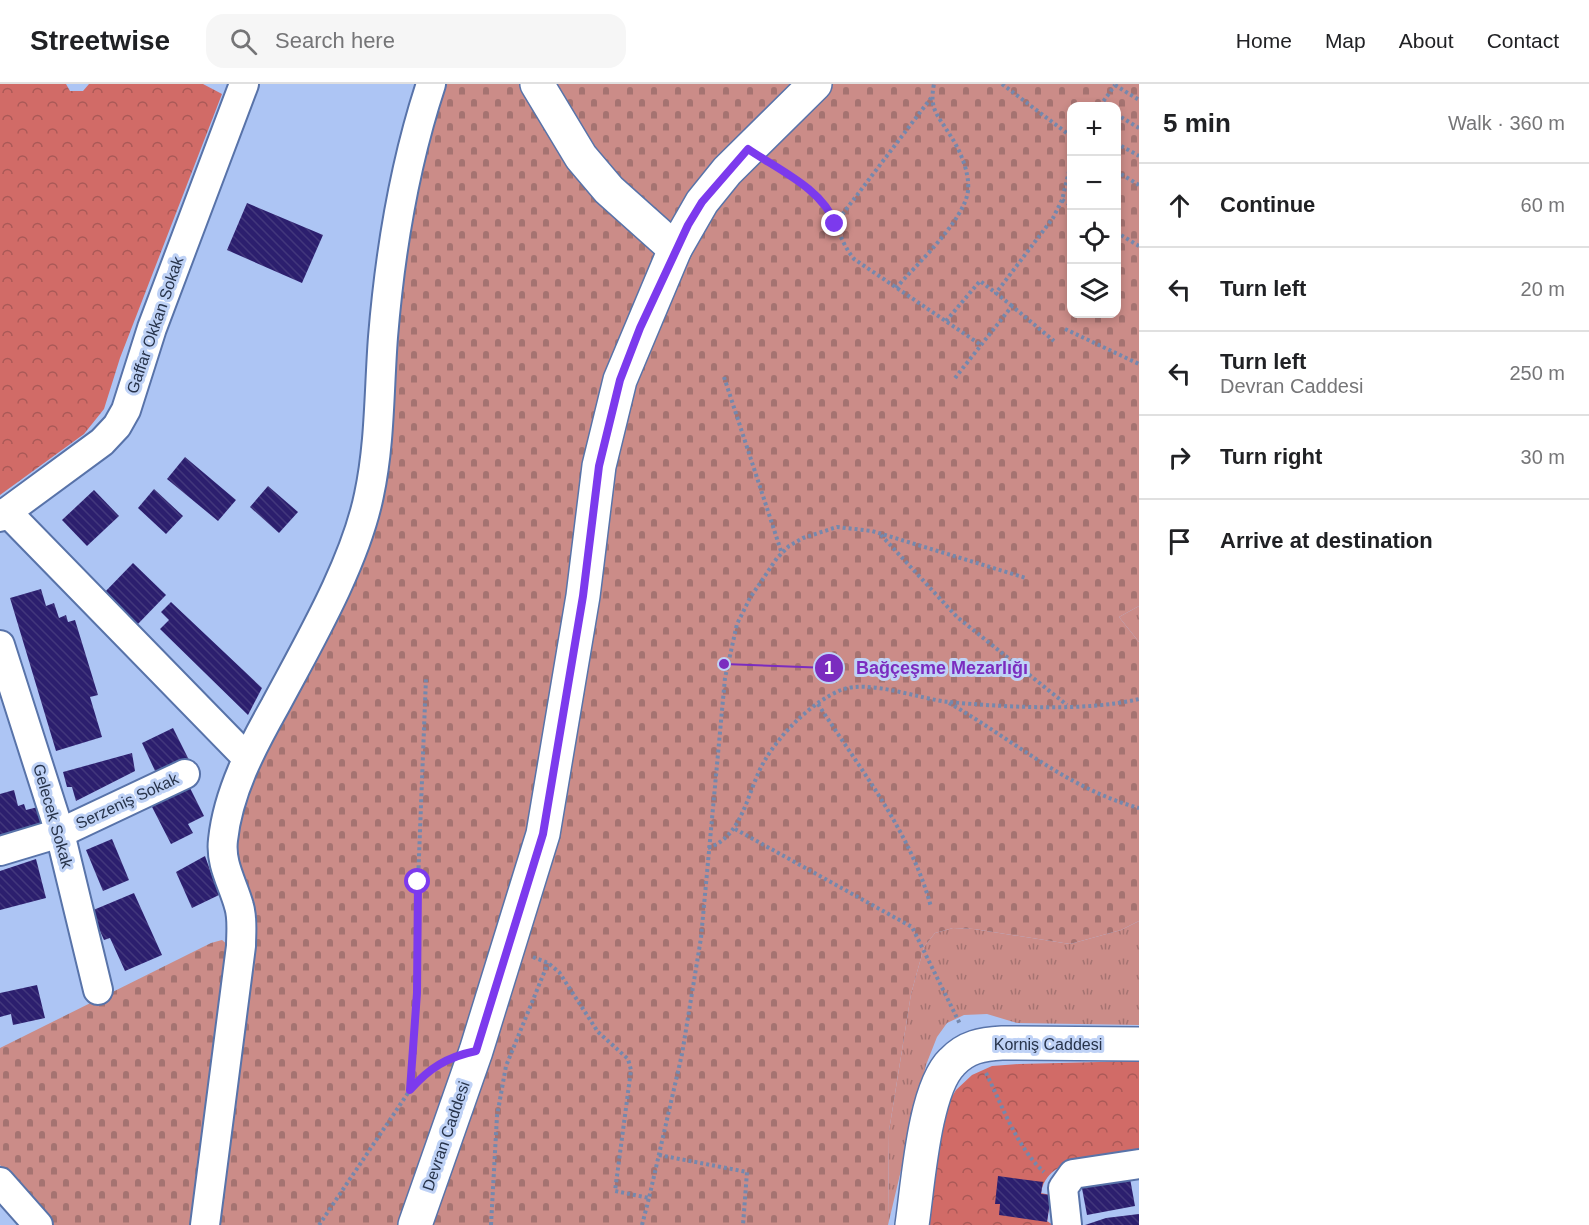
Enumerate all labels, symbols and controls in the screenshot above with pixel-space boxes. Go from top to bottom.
search box [206,14,626,68]
text: Streetwise [30,25,170,56]
icon: search [227,25,260,58]
text: Search here [275,28,395,53]
text: Home [1236,29,1292,52]
text: Map [1325,29,1366,52]
text: About [1399,29,1454,52]
text: Contact [1487,29,1559,52]
map controls [1067,102,1121,318]
button: + [1067,102,1121,156]
text: 5 min [1163,108,1231,138]
text: Walk · 360 m [1448,112,1565,134]
button: − [1067,156,1121,210]
icon: ahead [1163,189,1196,222]
text: Continue [1220,192,1315,217]
text: 60 m [1521,194,1565,216]
route end [821,210,847,236]
button: locate [1067,210,1121,264]
street label: Gaffar Okkan Sokak [124,253,187,396]
button: layers [1067,264,1121,318]
icon: left [1163,273,1196,306]
text: Turn left [1220,276,1306,301]
text: 20 m [1521,278,1565,300]
text: Turn left [1220,349,1306,374]
icon: left [1163,357,1196,390]
text: 250 m [1509,362,1565,384]
text: Devran Caddesi [1220,375,1363,397]
icon: right [1163,441,1196,474]
text: Turn right [1220,444,1322,469]
text: 30 m [1521,446,1565,468]
icon: arrive [1163,525,1196,558]
text: Arrive at destination [1220,528,1433,553]
callout: Bağçeşme Mezarlığı [814,650,1040,686]
text: 1 [824,658,834,678]
text: Bağçeşme Mezarlığı [856,658,1028,678]
street label: Gelecek Sokak [30,762,76,871]
street label: Serzeniş Sokak [73,769,182,832]
route start [404,868,430,894]
street label: Korniş Caddesi [994,1036,1102,1053]
street label: Devran Caddesi [419,1079,473,1193]

